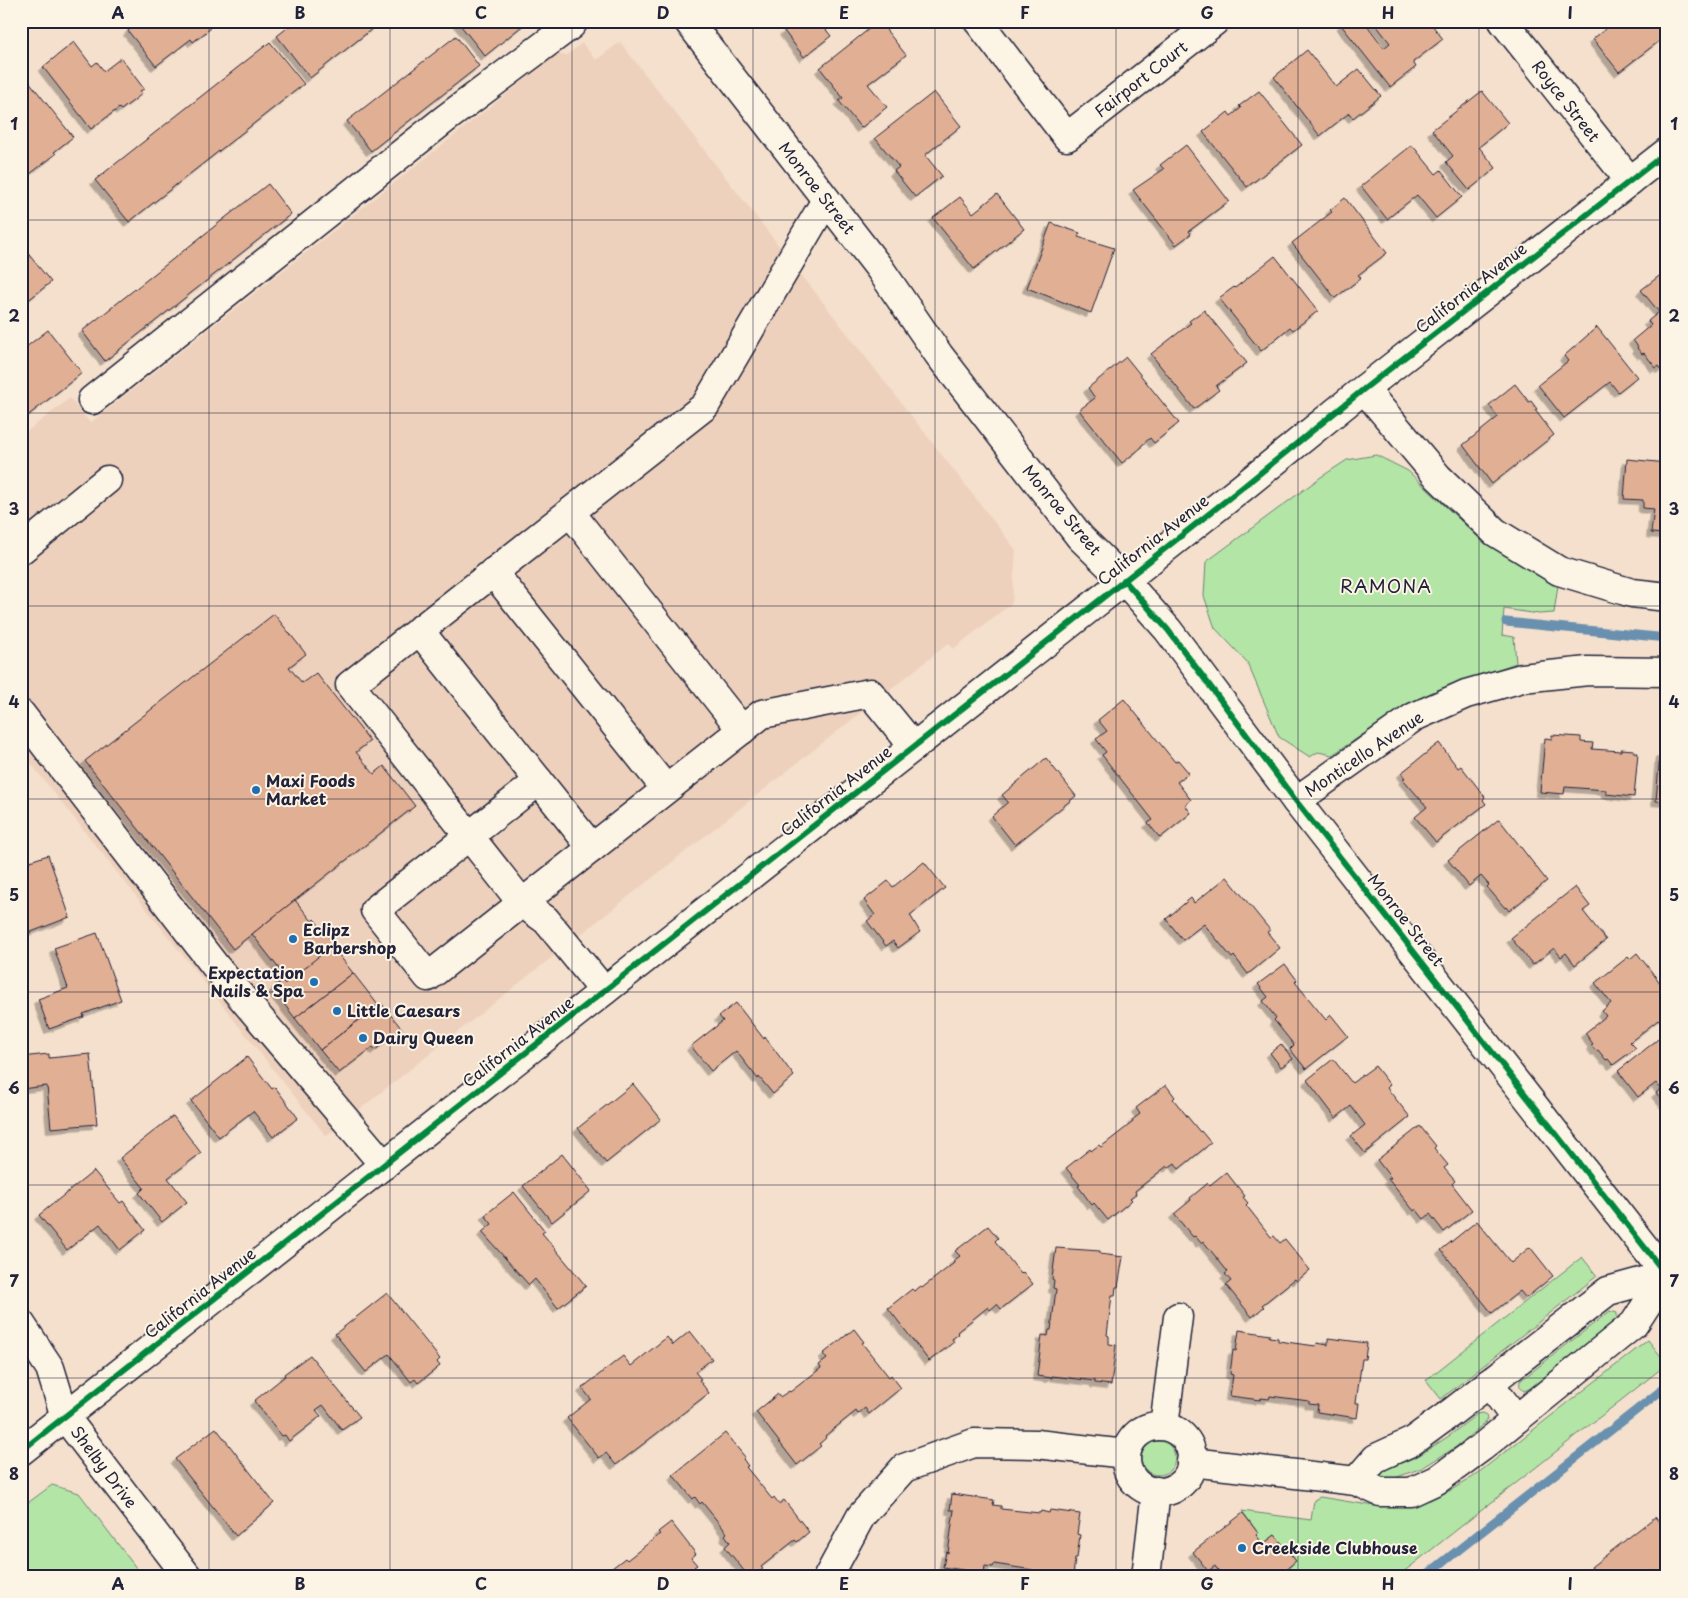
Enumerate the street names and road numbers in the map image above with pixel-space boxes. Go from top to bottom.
street label: Fairport Court [1089,34,1192,122]
street label: Royce Street [1527,54,1607,147]
street label: Monroe Street [774,136,862,239]
street label: California Avenue [1409,236,1532,338]
street label: Monroe Street [1018,459,1108,560]
street label: California Avenue [1091,488,1214,590]
street label: Monticello Avenue [1299,704,1428,802]
street label: California Avenue [774,739,897,841]
street label: Monroe Street [1363,868,1451,971]
street label: California Avenue [456,990,579,1092]
street label: California Avenue [138,1241,261,1343]
street label: Shelby Drive [66,1420,144,1513]

